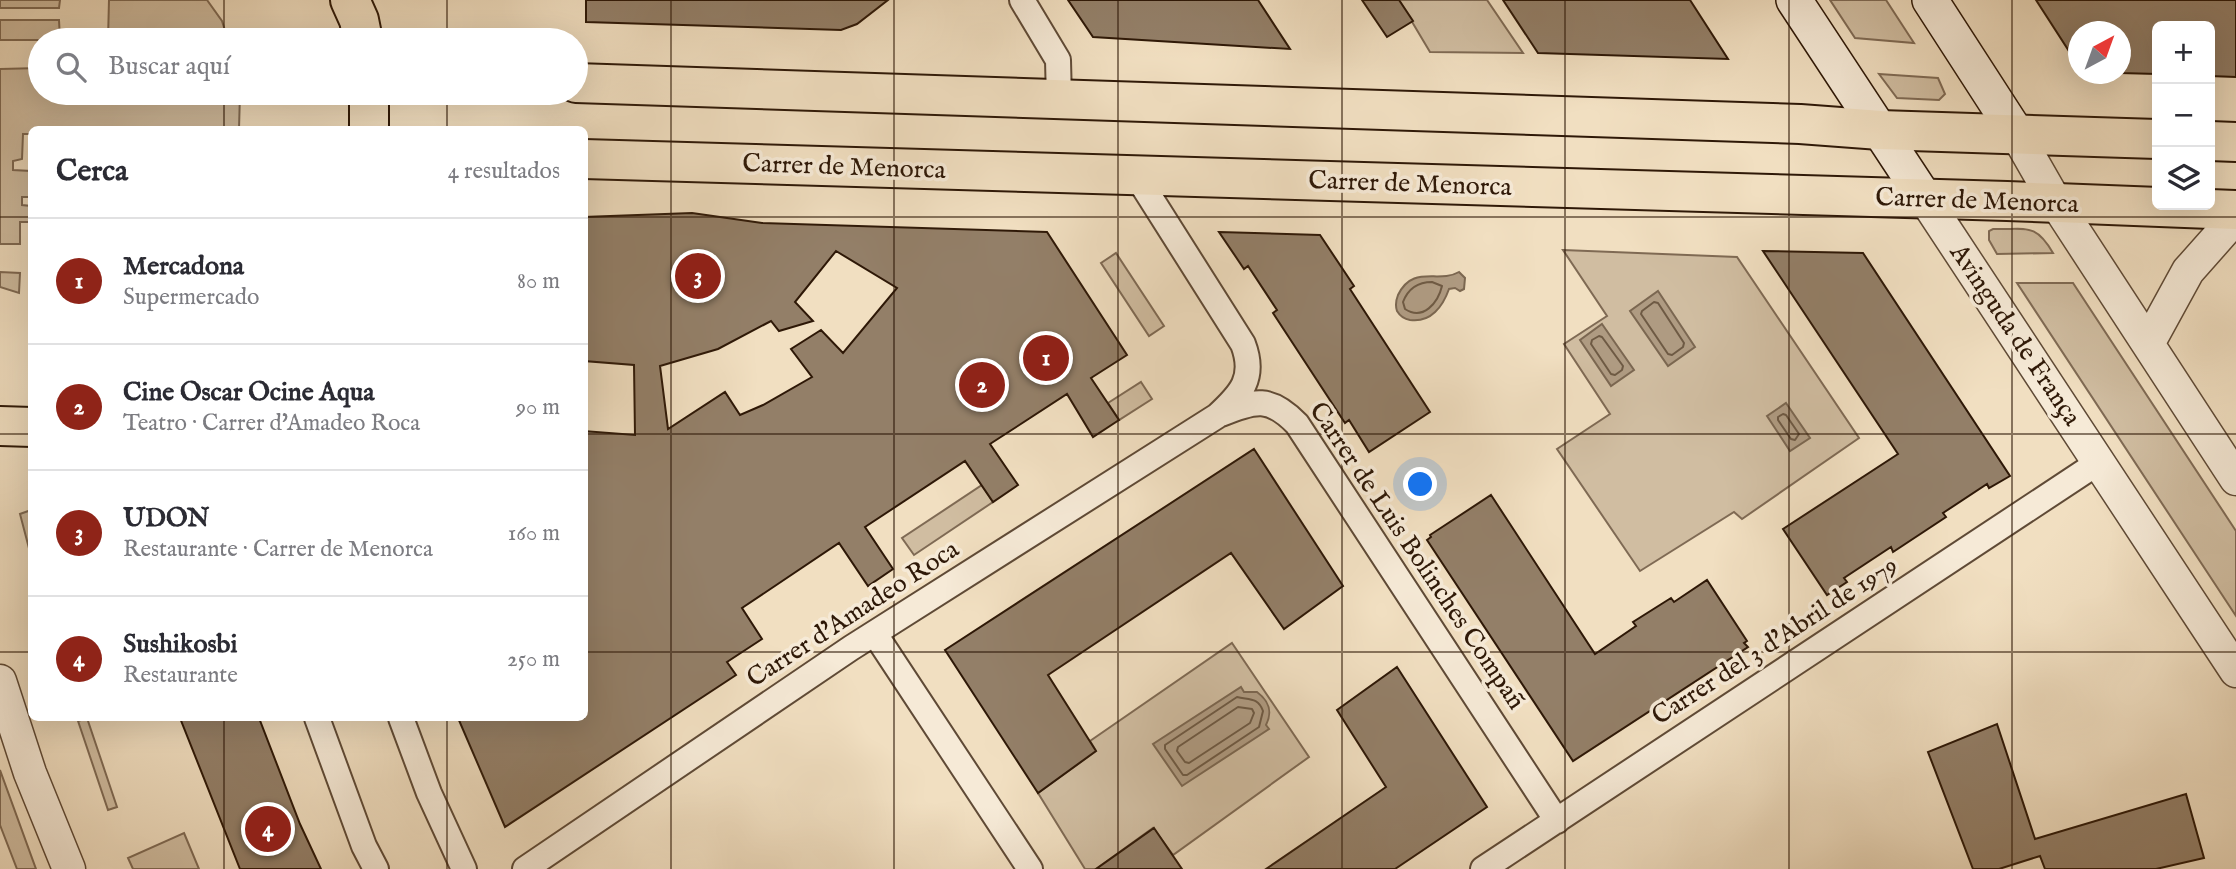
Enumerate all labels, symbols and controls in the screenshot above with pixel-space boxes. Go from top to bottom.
north arrow [2068,21,2131,84]
map controls [2152,21,2215,210]
button: + [2152,21,2215,84]
search box [28,28,588,105]
icon: search [52,48,90,86]
text: Buscar aquí [108,50,230,83]
button: − [2152,84,2215,147]
street label: Carrer de Menorca [742,147,947,187]
button: layers [2152,147,2215,210]
text: Cerca [56,153,128,191]
text: 4 resultados [448,157,560,186]
street label: Carrer de Menorca [1308,164,1513,204]
street label: Carrer de Menorca [1875,181,2080,221]
street label: Avinguda de França [1941,237,2088,433]
text: Mercadona [123,250,244,283]
pin: 3 [675,250,721,302]
text: 1 [75,267,83,296]
text: 80 m [517,267,560,296]
text: Supermercado [123,283,259,312]
pin: 1 [1023,332,1069,384]
pin: 2 [959,359,1005,411]
text: Cine Oscar Ocine Aqua [123,376,374,409]
text: 2 [74,393,84,422]
text: 90 m [516,393,560,422]
street label: Carrer de Luis Bolinches Compañ [1302,396,1532,716]
text: Teatro · Carrer d'Amadeo Roca [123,409,420,438]
your location [1403,467,1437,501]
text: UDON [123,502,210,535]
text: 3 [75,519,83,548]
text: 160 m [508,519,560,548]
street label: Carrer d'Amadeo Roca [741,533,966,695]
text: Restaurante · Carrer de Menorca [123,535,433,564]
street label: Carrer del 3 d'Abril de 1979 [1646,549,1904,733]
text: Sushikosbi [123,628,237,661]
text: 4 [73,645,85,674]
text: 250 m [507,645,560,674]
text: Restaurante [123,661,238,690]
pin: 4 [245,803,291,855]

